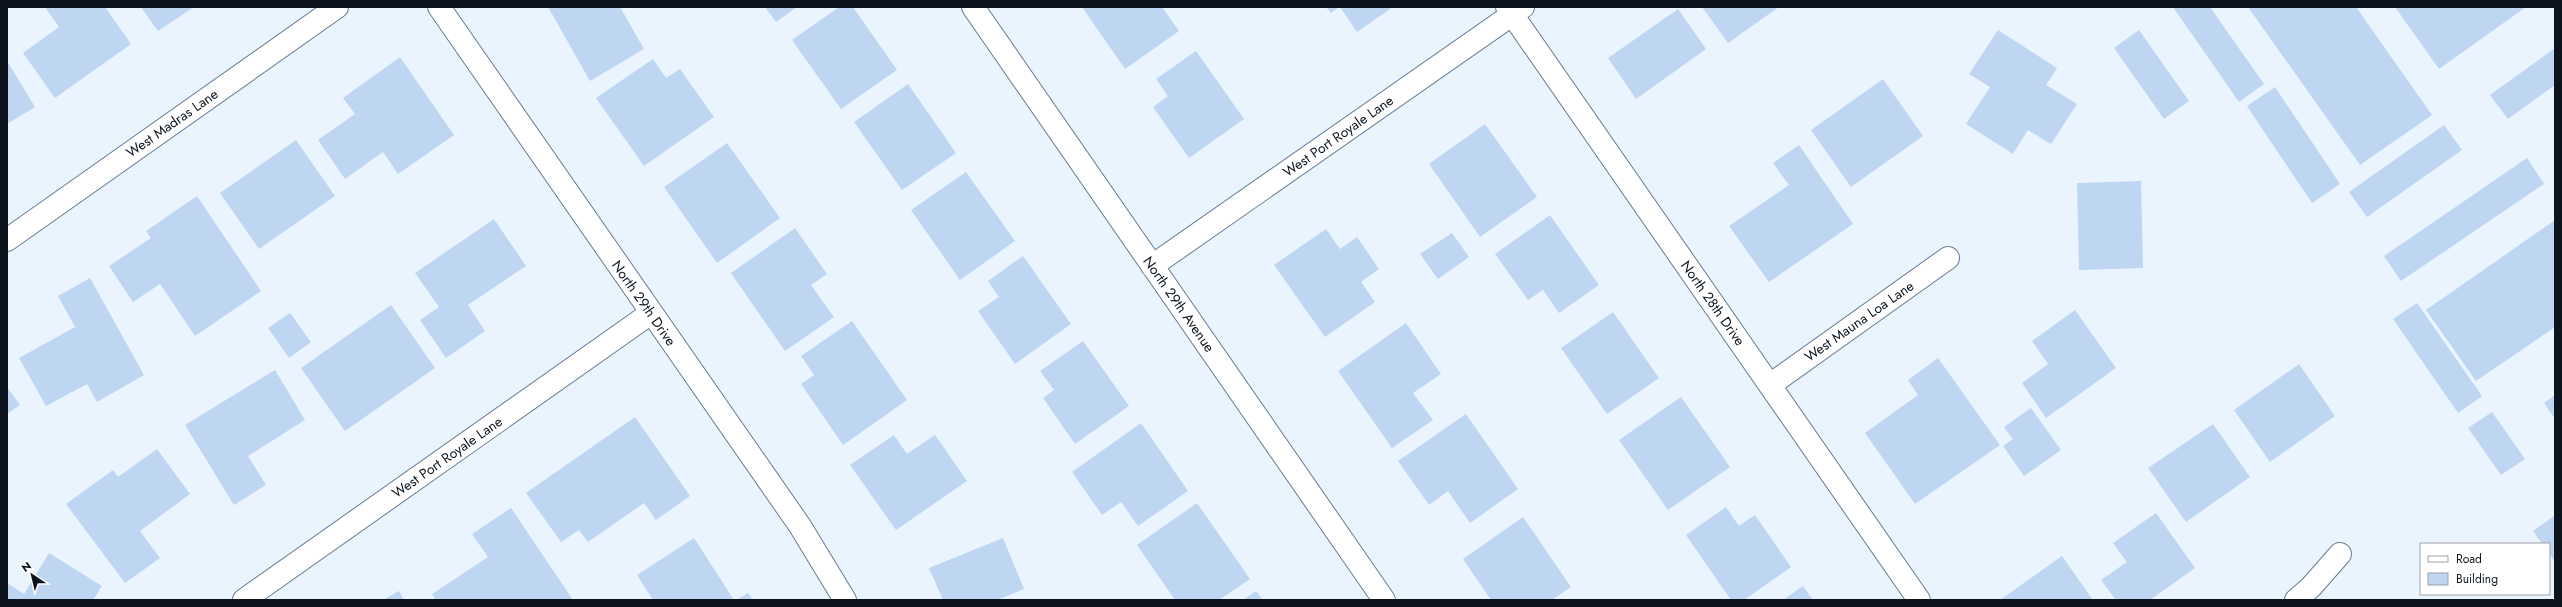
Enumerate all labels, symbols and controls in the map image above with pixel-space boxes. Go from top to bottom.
street label: West Madras Lane [122,84,222,162]
street label: West Port Royale Lane [1279,90,1397,182]
street label: North 29th Avenue [1138,252,1220,356]
street label: North 29th Drive [607,256,681,350]
street label: North 28th Drive [1676,256,1750,350]
street label: West Mauna Loa Lane [1800,276,1918,366]
street label: West Port Royale Lane [388,411,506,503]
legend [2420,543,2550,595]
text: Road [2456,550,2482,568]
north arrow [12,555,52,595]
text: N [18,558,34,576]
text: Building [2456,570,2498,588]

